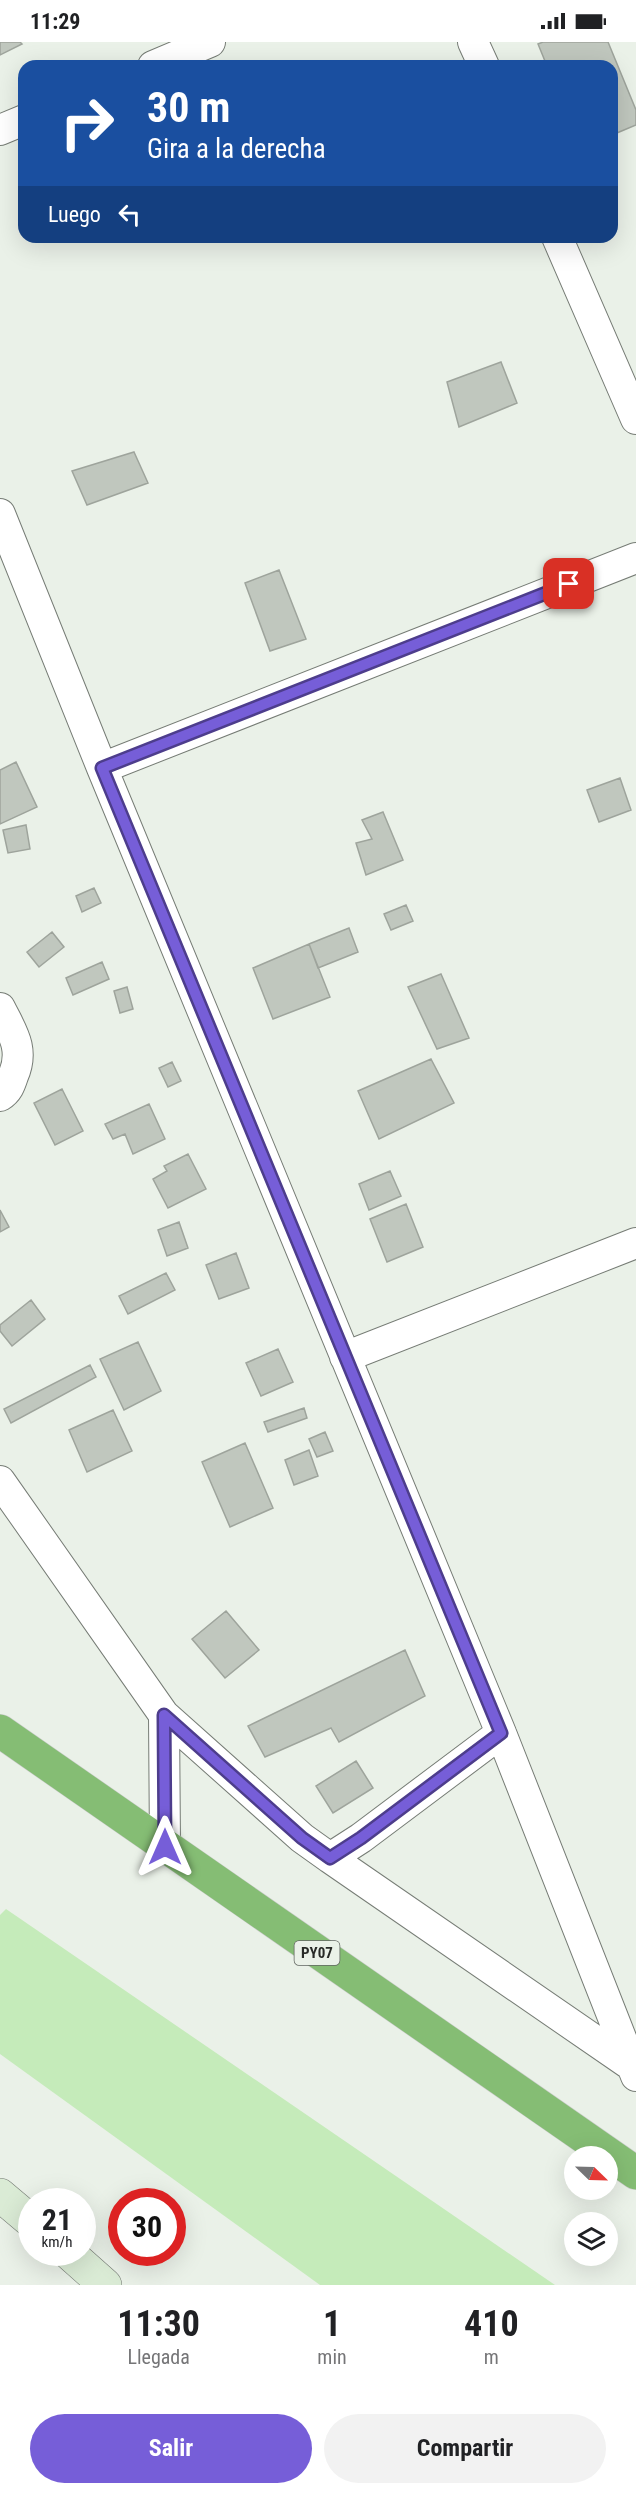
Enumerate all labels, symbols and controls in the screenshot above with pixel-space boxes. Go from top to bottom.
text: 11:29 [30,9,81,34]
text: 30 m [147,83,230,132]
icon: right [48,84,126,162]
text: Gira a la derecha [147,133,326,165]
icon: left [113,198,146,231]
text: Luego [48,202,101,227]
pin [543,558,594,609]
icon: arrive [552,567,585,600]
position arrow [133,1815,197,1879]
road number: PY07 [294,1941,340,1965]
north arrow [564,2146,618,2200]
map controls [564,2146,618,2266]
speed limit sign: 30 [108,2188,186,2266]
text: 21 [42,2202,72,2237]
button: layers [564,2212,618,2266]
text: km/h [42,2233,72,2251]
text: 11:30 [117,2303,200,2345]
text: 1 [323,2303,341,2345]
text: 410 [464,2303,519,2345]
text: Llegada [127,2345,190,2369]
text: min [317,2345,347,2369]
text: m [484,2345,499,2369]
button: Salir [30,2414,312,2483]
button: Compartir [324,2414,606,2483]

